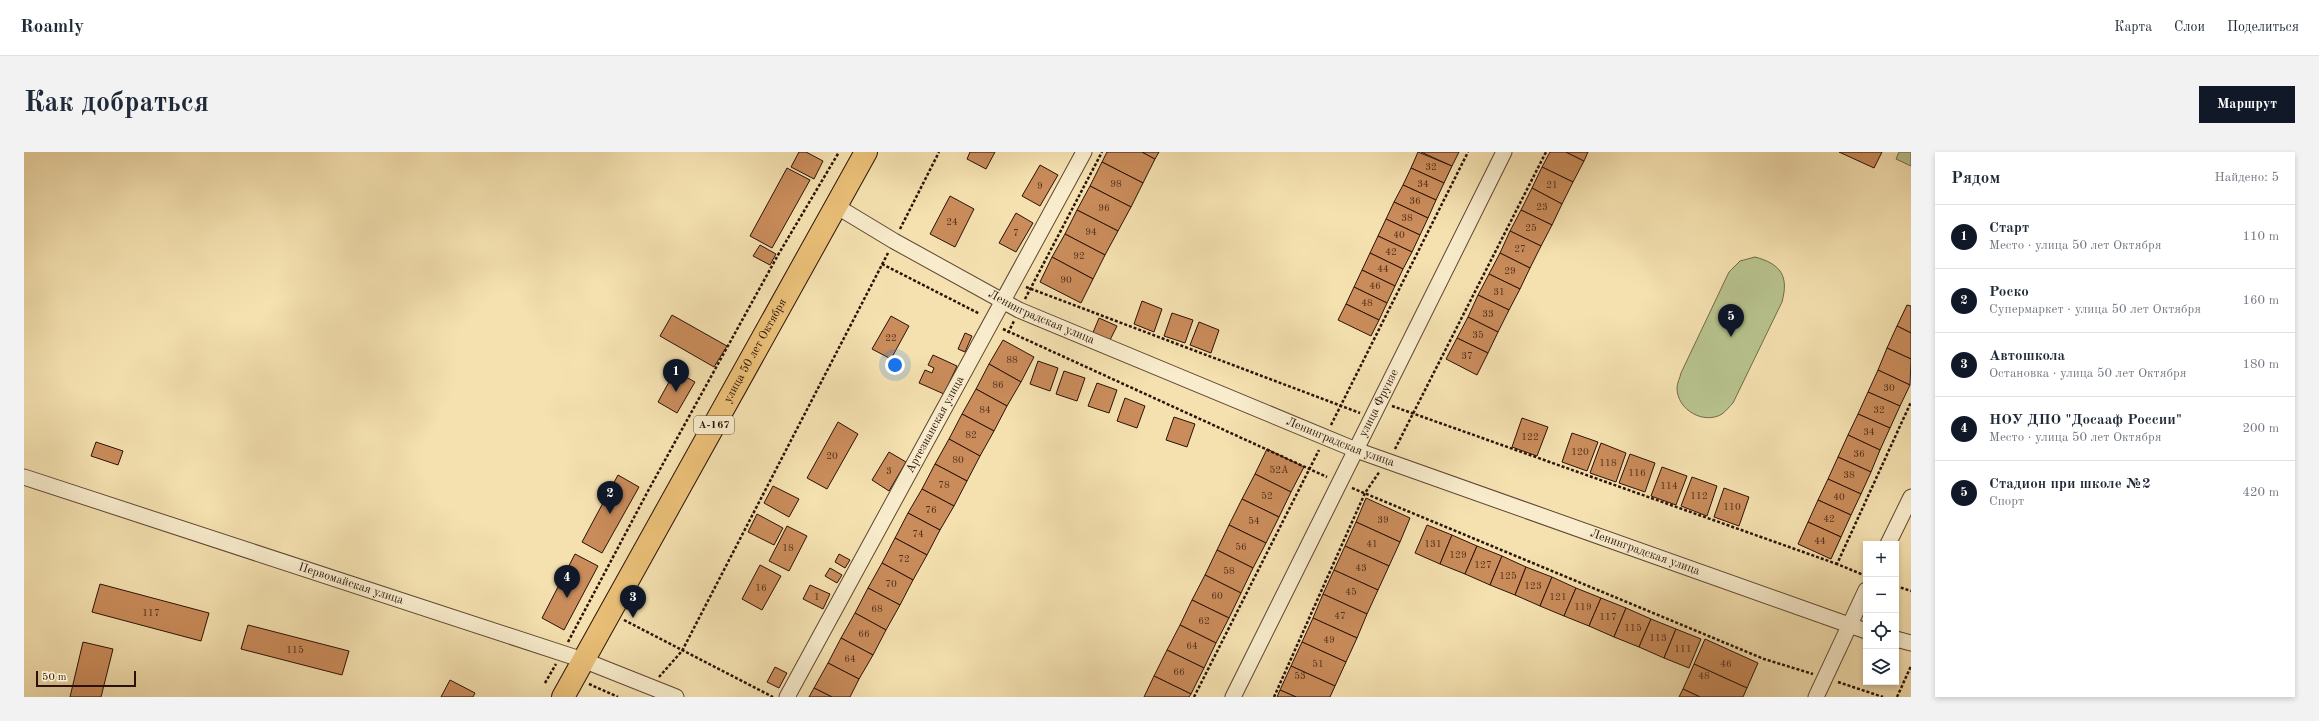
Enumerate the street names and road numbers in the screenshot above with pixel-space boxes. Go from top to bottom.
street label: Ленинградская улица [986,288,1096,347]
street label: улица 50 лет Октября [722,297,789,405]
street label: улица Фрунзе [1357,367,1401,439]
street label: Артезианская улица [904,374,967,475]
road number: А-167 [694,416,734,434]
street label: Ленинградская улица [1284,416,1396,469]
street label: Ленинградская улица [1589,528,1701,577]
street label: Первомайская улица [297,561,405,607]

